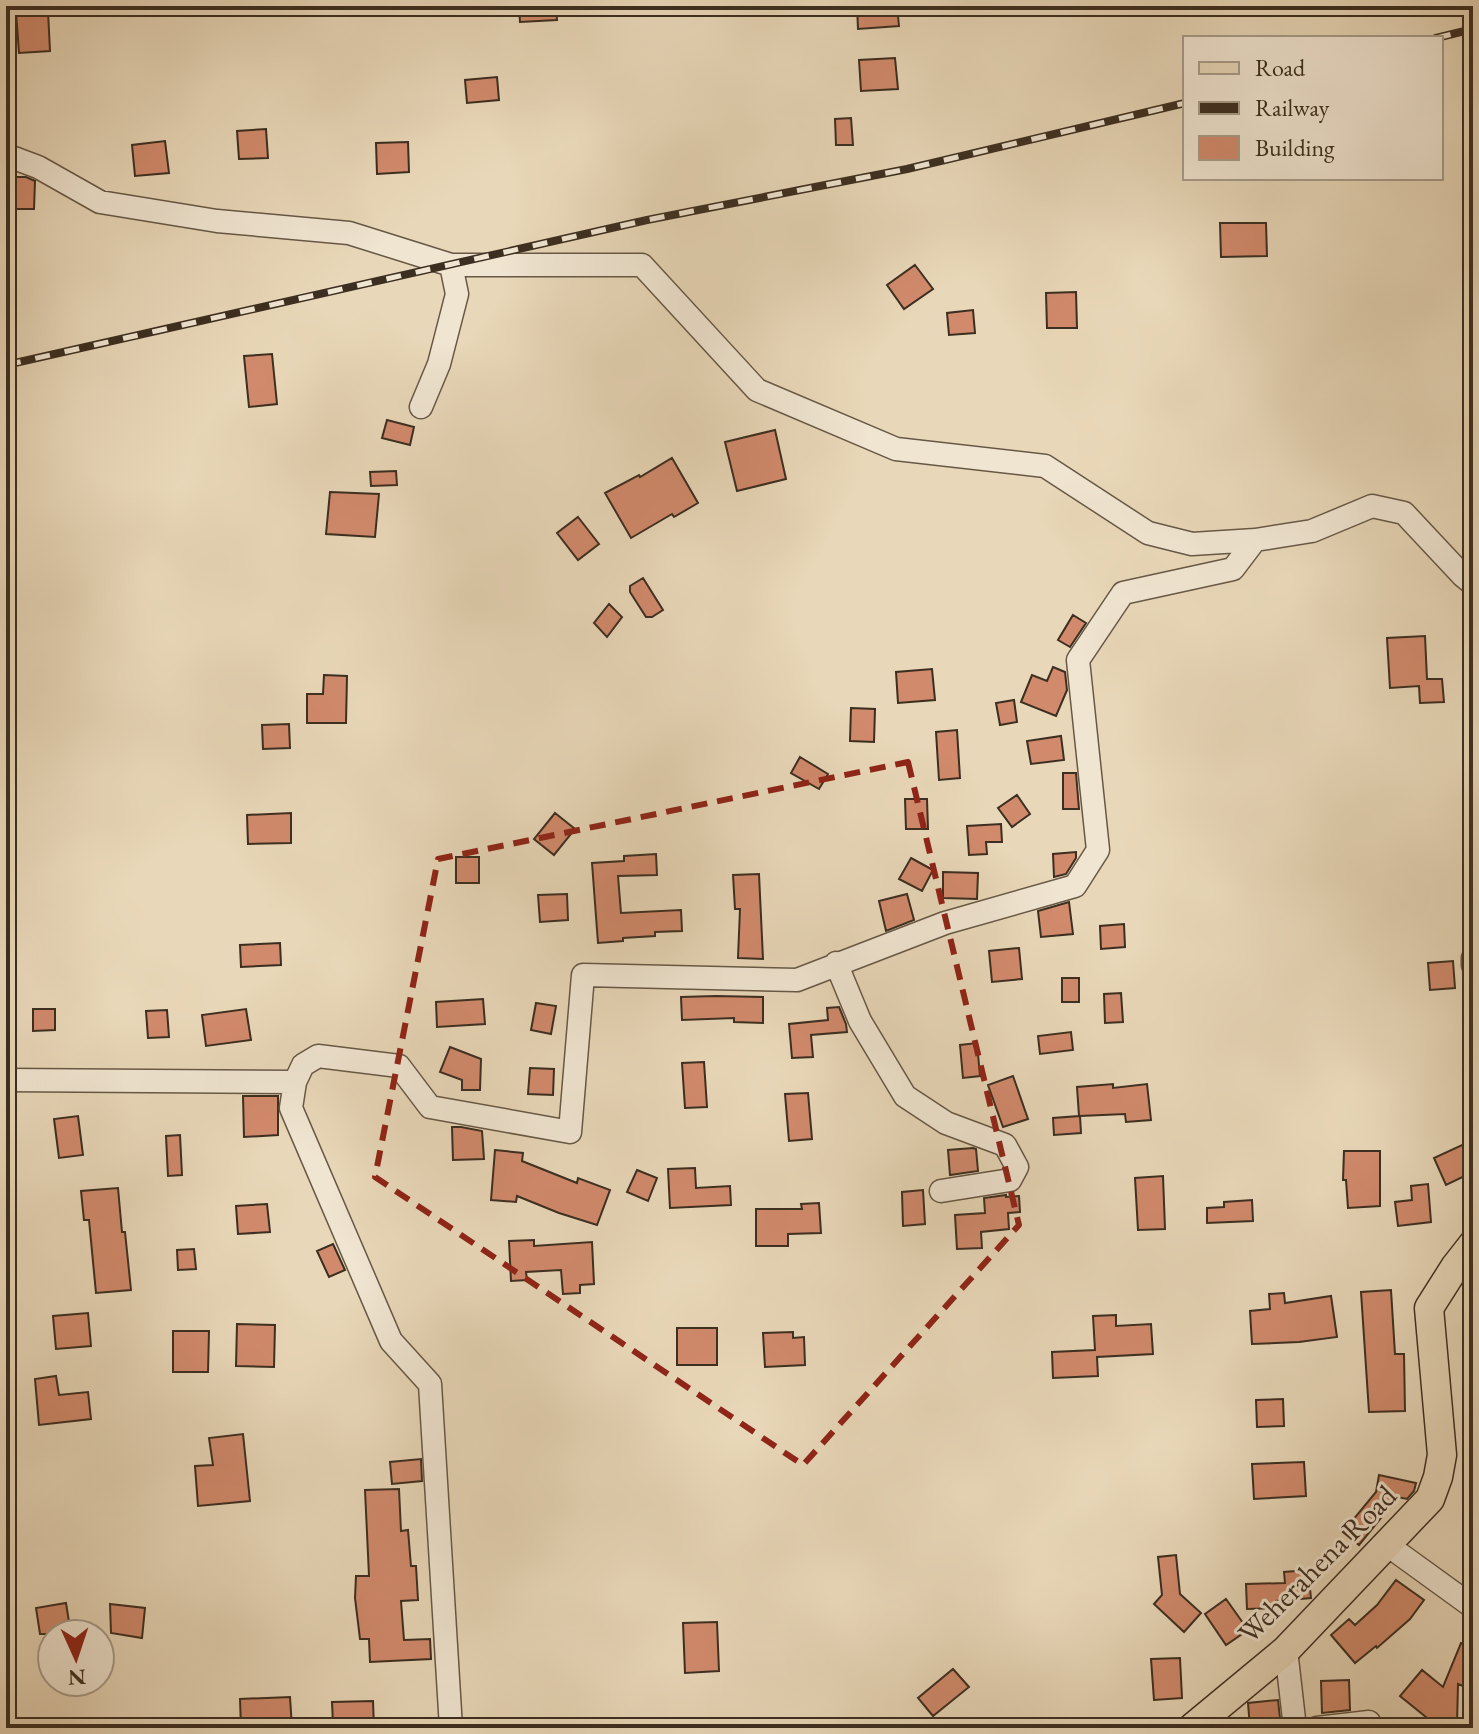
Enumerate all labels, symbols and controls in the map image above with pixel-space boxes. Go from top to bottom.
legend [1183,36,1443,180]
text: Road [1255,52,1306,83]
text: Railway [1255,92,1330,123]
text: Building [1255,132,1335,163]
street label: Weherahena Road [1229,1476,1405,1652]
north arrow [36,1618,116,1698]
text: N [67,1663,87,1692]

